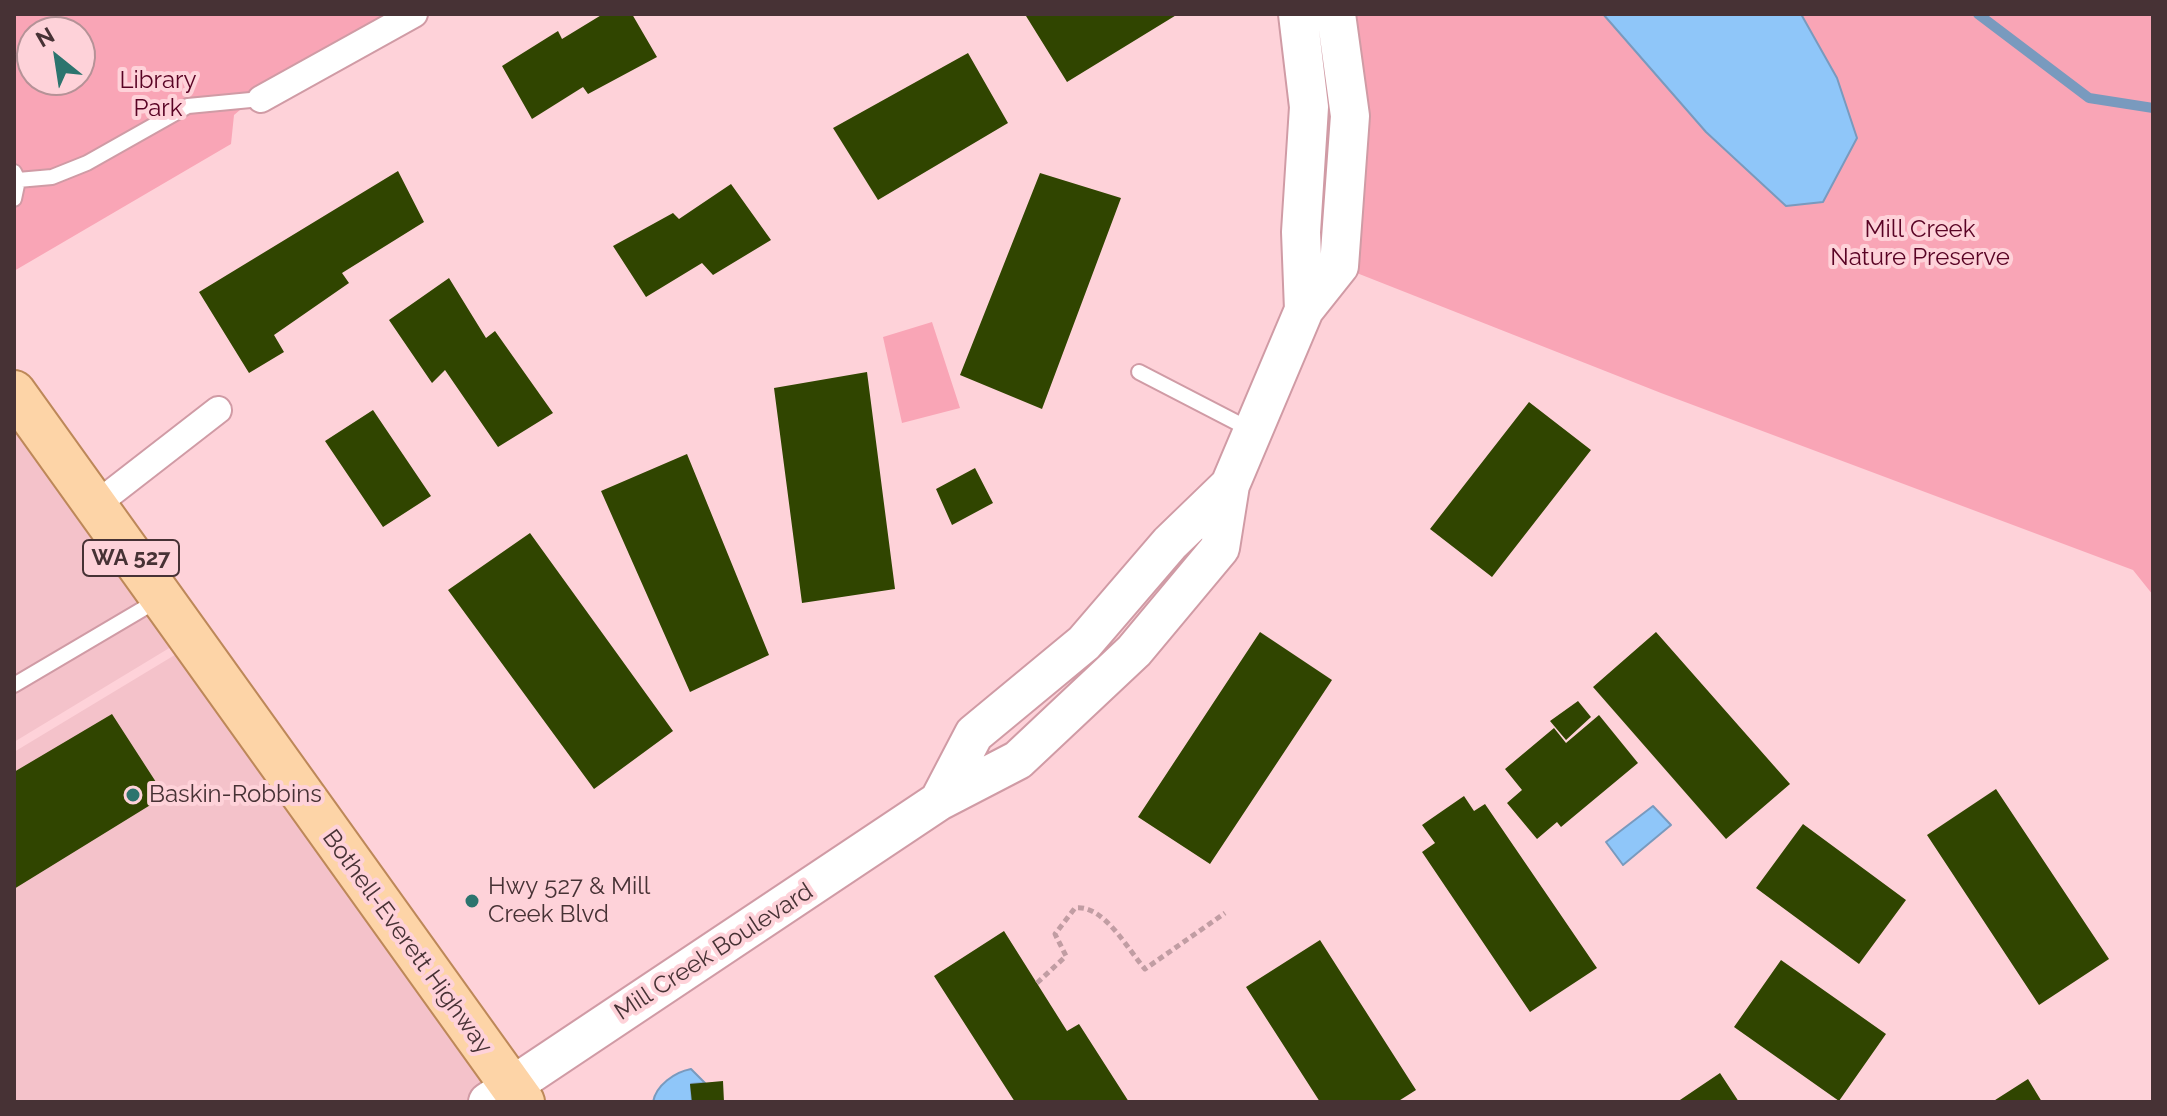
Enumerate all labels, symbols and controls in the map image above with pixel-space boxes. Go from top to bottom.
north arrow [16,16,96,96]
text: N [31,21,59,52]
park label: Library Park [120,67,196,123]
park label: Mill Creek Nature Preserve [1830,216,2010,272]
road number: WA 527 [83,540,179,576]
place label: Baskin-Robbins [149,781,322,809]
marker: Baskin-Robbins [124,786,142,804]
street label: Bothell-Everett Highway [316,824,498,1060]
place label: Hwy 527 & Mill Creek Blvd [488,873,650,929]
street label: Mill Creek Boulevard [610,877,818,1027]
marker: Hwy 527 & Mill Creek Blvd [463,892,481,910]

